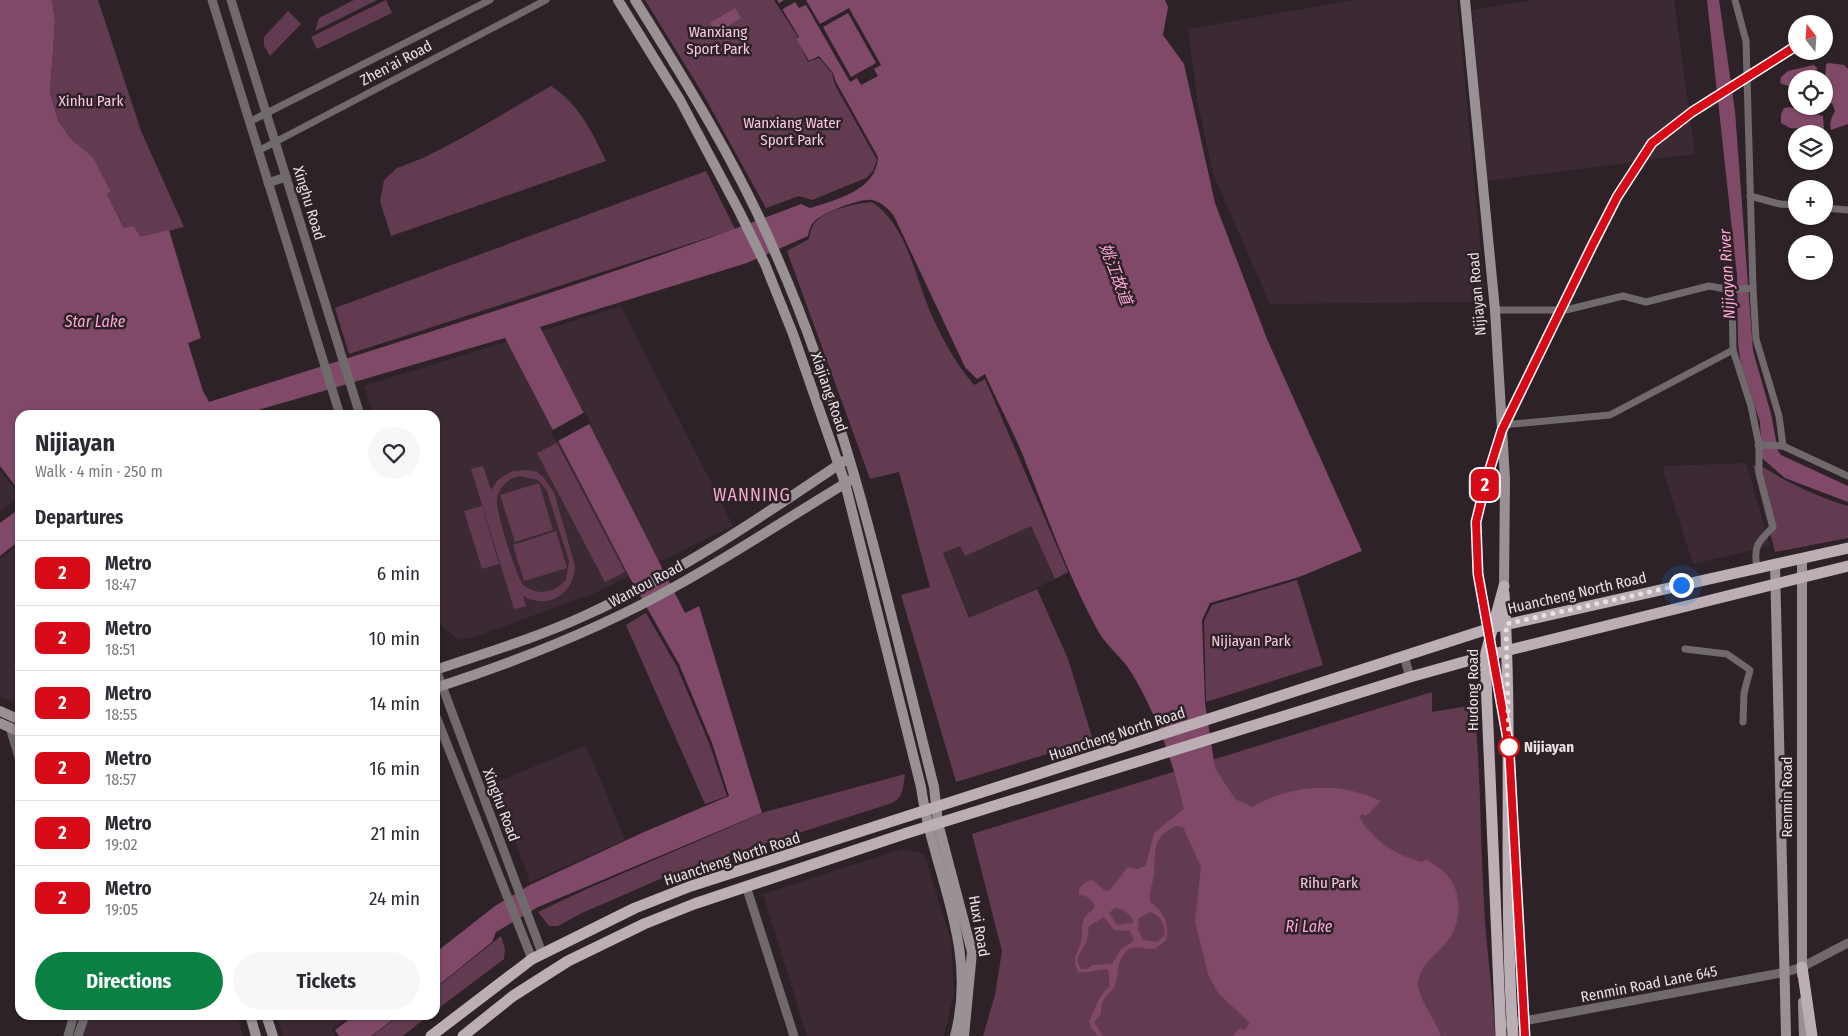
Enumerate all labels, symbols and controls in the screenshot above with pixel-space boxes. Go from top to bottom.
north arrow [1788,15,1832,60]
map controls [1788,15,1833,280]
park label: Wanxiang Sport Park [686,23,750,58]
street label: Zhen'ai Road [357,37,435,89]
button: locate [1788,70,1833,115]
park label: Xinhu Park [59,92,123,110]
park label: Wanxiang Water Sport Park [743,114,842,149]
button: layers [1788,125,1833,170]
street label: Xinghu Road [289,164,329,242]
button: + [1788,180,1833,225]
water label: Nijiayan River [1715,228,1739,320]
button: − [1788,235,1833,280]
water label: 姚江故道 [1096,241,1137,309]
street label: Nijiayan Road [1464,251,1490,337]
water label: Star Lake [64,312,126,331]
street label: Xiajiang Road [807,350,851,434]
button: heart [368,427,420,479]
text: Nijiayan [35,429,115,457]
text: Walk · 4 min · 250 m [35,462,163,481]
line badge: 2 [1469,469,1501,501]
text: 2 [1481,474,1489,496]
district label: WANNING [713,484,791,506]
text: Departures [35,506,123,529]
text: Metro [105,552,152,575]
street label: Wantou Road [606,557,686,611]
text: 2 [58,562,67,584]
text: 6 min [377,562,420,585]
street label: Huancheng North Road [1506,568,1648,618]
your location [1669,573,1694,598]
text: 18:47 [105,575,136,594]
text: Metro [105,617,152,640]
text: 2 [58,627,67,649]
text: 10 min [369,627,420,650]
park label: Nijiayan Park [1211,632,1291,650]
text: 18:51 [105,640,136,659]
street label: Hudong Road [1464,649,1482,731]
text: Metro [105,682,152,705]
text: 2 [58,692,67,714]
text: 14 min [370,692,420,715]
street label: Huancheng North Road [1047,703,1187,765]
text: 18:55 [105,705,137,724]
marker: Nijiayan [1498,736,1520,758]
place label: Nijiayan [1524,738,1574,756]
text: Metro [105,747,152,770]
street label: Renmin Road [1778,756,1796,838]
text: 2 [58,757,67,779]
text: 16 min [369,757,420,780]
street label: Xinghu Road [479,766,523,844]
text: 18:57 [105,770,136,789]
text: Metro [105,812,152,835]
text: 2 [58,822,67,844]
text: 21 min [371,822,420,845]
street label: Huancheng North Road [662,828,802,890]
text: 19:02 [105,835,138,854]
park label: Rihu Park [1300,874,1358,892]
text: Metro [105,877,152,900]
text: 2 [58,887,67,909]
text: 24 min [369,887,420,910]
street label: Huxi Road [965,894,993,958]
text: 19:05 [105,900,138,919]
water label: Ri Lake [1286,917,1333,936]
button: Directions [35,952,223,1010]
button: Tickets [233,952,420,1010]
street label: Renmin Road Lane 645 [1579,962,1719,1006]

